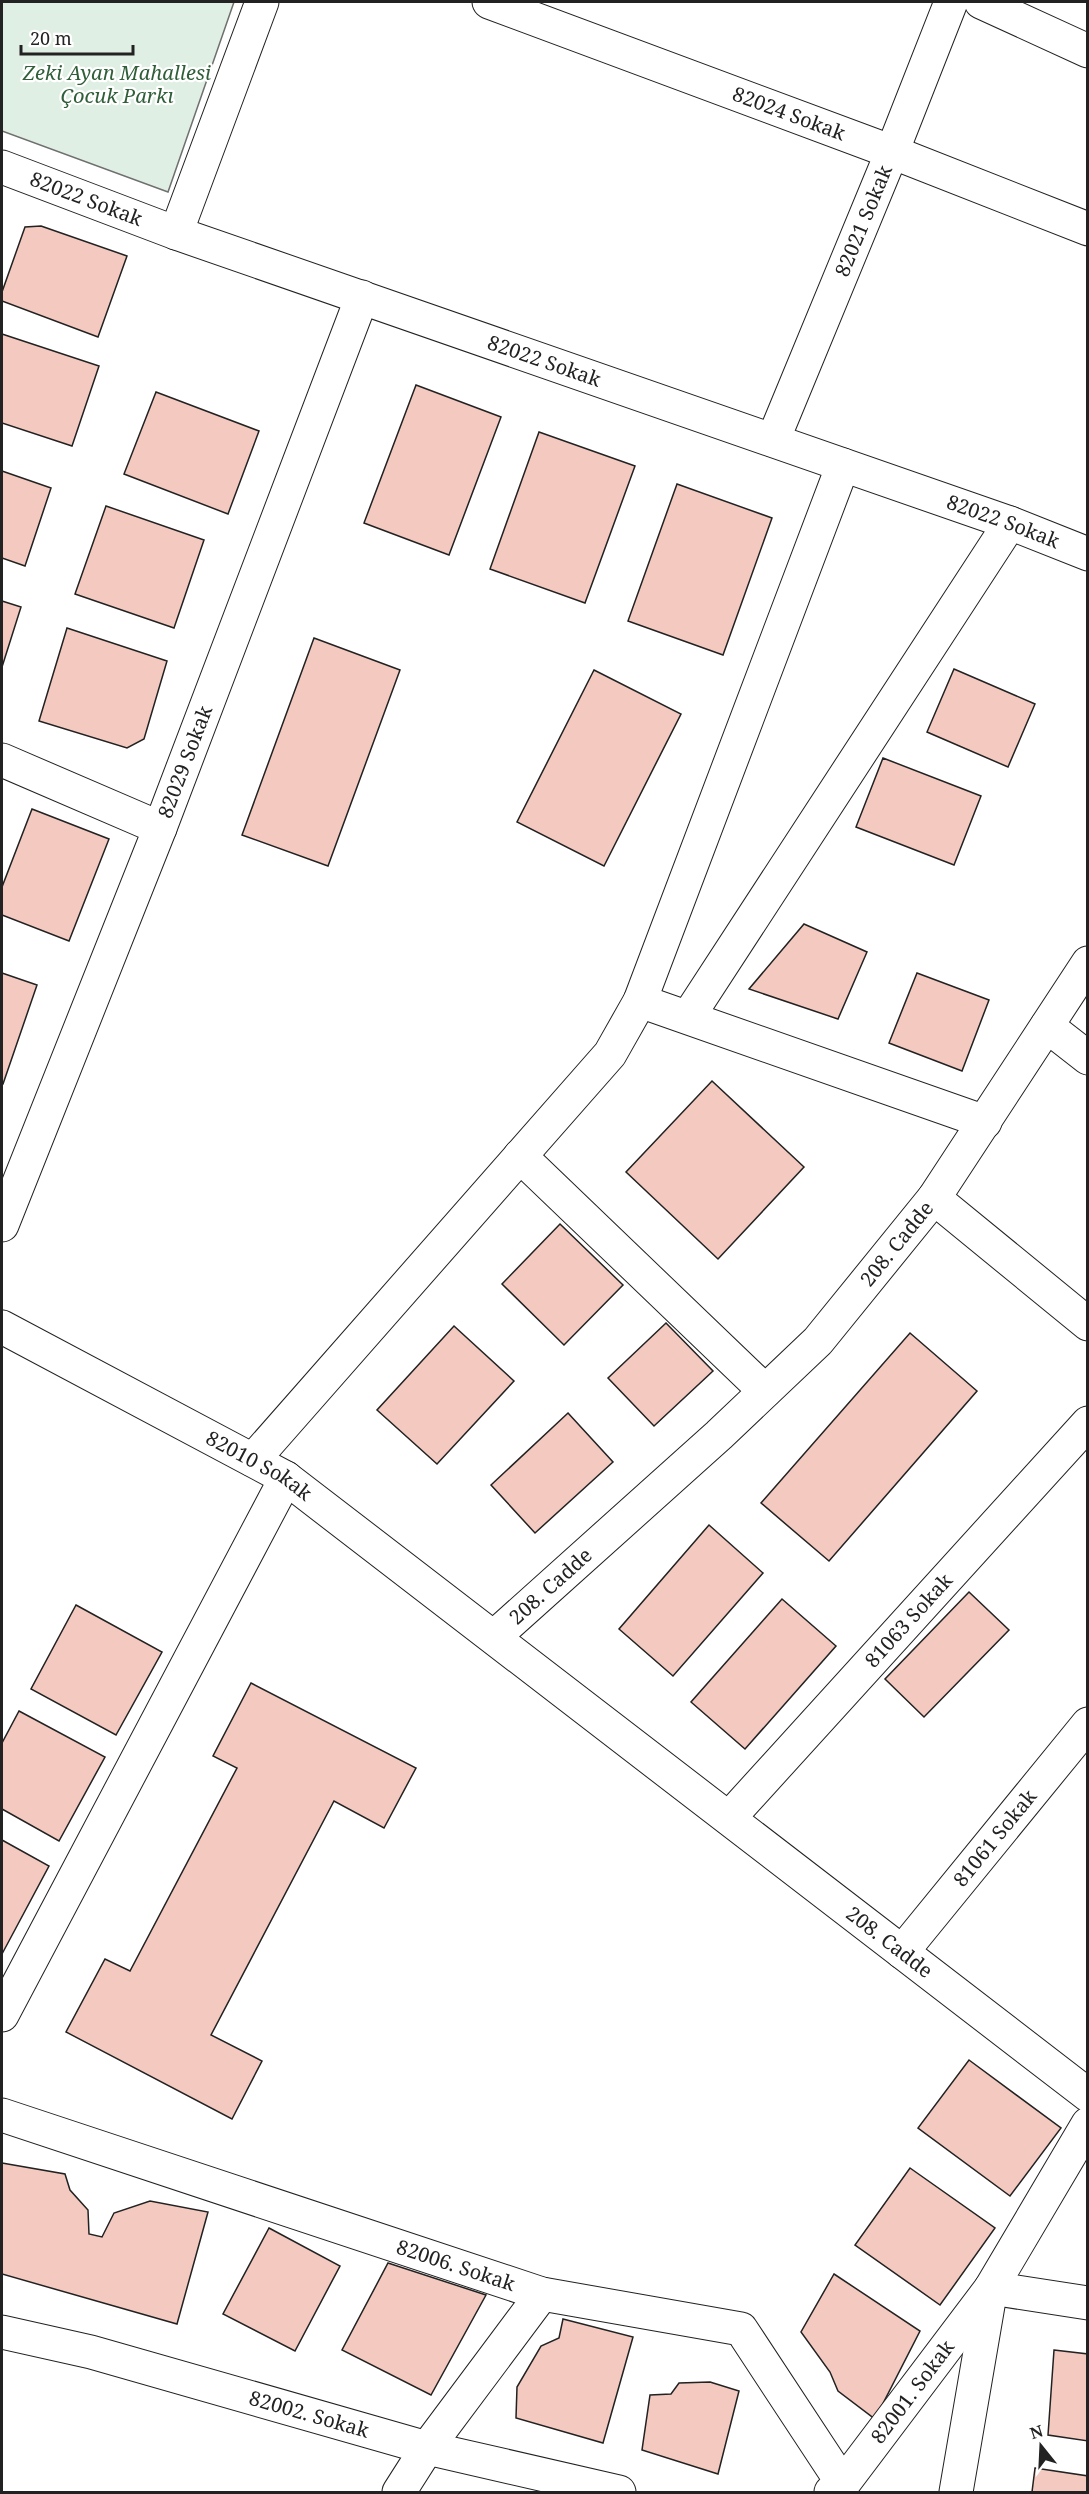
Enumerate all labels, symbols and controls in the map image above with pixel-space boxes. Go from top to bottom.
scale bar [21,18,134,56]
text: 20 m [30,26,72,50]
park label: Zeki Ayan Mahallesi Çocuk Parkı [22,59,211,109]
street label: 82024 Sokak [729,80,849,147]
street label: 82021 Sokak [828,161,898,281]
street label: 82022 Sokak [26,165,147,232]
street label: 82022 Sokak [484,328,605,393]
street label: 82022 Sokak [943,488,1064,554]
street label: 82029 Sokak [151,701,218,822]
street label: 208. Cadde [854,1195,939,1292]
street label: 82010 Sokak [202,1424,318,1506]
street label: 208. Cadde [503,1542,597,1630]
street label: 81063 Sokak [858,1567,958,1673]
street label: 81061 Sokak [947,1783,1043,1892]
street label: 208. Cadde [841,1900,939,1984]
street label: 82006. Sokak [393,2233,519,2297]
street label: 82001. Sokak [864,2334,960,2449]
street label: 82002. Sokak [246,2384,372,2444]
north arrow [1011,2416,1071,2476]
text: N [1027,2419,1046,2444]

